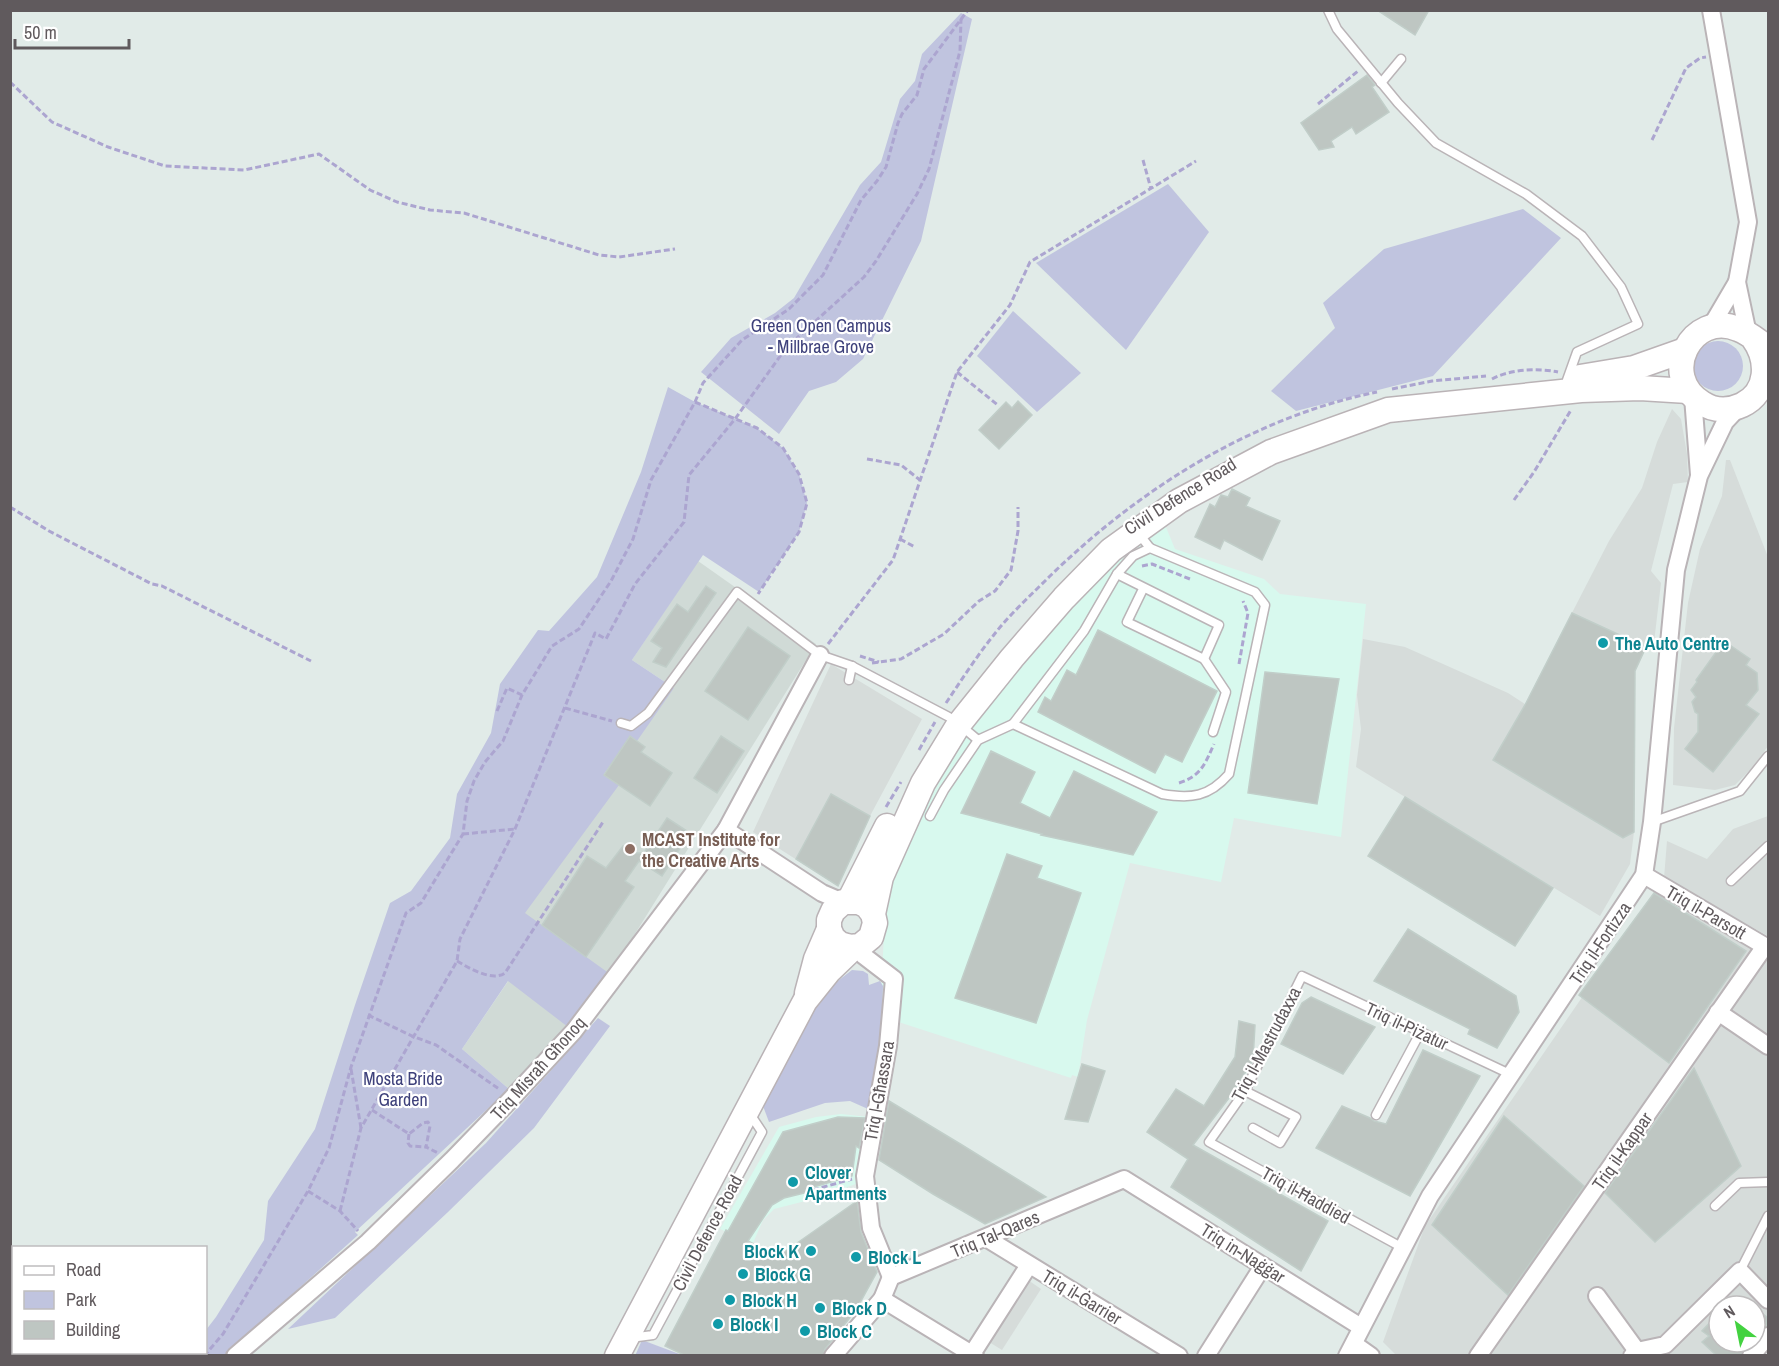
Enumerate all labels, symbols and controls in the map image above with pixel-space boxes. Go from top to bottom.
scale bar [15,12,129,50]
text: 50 m [24,20,57,45]
park label: Green Open Campus - Millbrae Grove [751,313,891,359]
street label: Civil Defence Road [1119,451,1241,541]
place label: The Auto Centre [1615,631,1729,656]
marker: The Auto Centre [1596,636,1610,650]
place label: MCAST Institute for the Creative Arts [642,827,780,873]
marker: MCAST Institute for the Creative Arts [623,842,637,856]
street label: Triq il-Parsott [1661,879,1751,945]
street label: Triq il-Fortizza [1563,897,1637,989]
street label: Triq il-Mastrudaxxa [1225,982,1307,1106]
street label: Triq il-Piżatur [1361,996,1453,1056]
street label: Triq Misraħ Għonoq [485,1011,591,1125]
street label: Triq l-Għassara [858,1039,900,1143]
park label: Mosta Bride Garden [363,1066,443,1112]
street label: Triq il-Kappar [1586,1107,1658,1195]
place label: Clover Apartments [805,1160,887,1206]
street label: Triq il-Ħaddied [1257,1160,1355,1230]
street label: Civil Defence Road [666,1171,748,1295]
marker: Clover Apartments [786,1175,800,1189]
street label: Triq Tal-Qares [947,1204,1043,1264]
street label: Triq in-Naġġar [1196,1217,1290,1289]
place label: Block K [744,1239,799,1264]
marker: Block K [804,1244,818,1258]
place label: Block L [868,1245,921,1270]
legend [12,1246,207,1354]
marker: Block L [849,1250,863,1264]
text: Road [66,1257,101,1282]
place label: Block G [755,1262,811,1287]
street label: Triq il-Ġarrier [1037,1263,1127,1331]
marker: Block G [736,1267,750,1281]
text: Park [66,1287,97,1312]
place label: Block H [742,1288,797,1313]
marker: Block H [723,1293,737,1307]
north arrow [1707,1294,1767,1354]
place label: Block D [832,1296,887,1321]
text: N [1719,1299,1739,1323]
marker: Block D [813,1301,827,1315]
place label: Block I [730,1312,778,1337]
text: Building [66,1317,121,1342]
marker: Block I [711,1317,725,1331]
place label: Block C [817,1319,872,1344]
marker: Block C [798,1324,812,1338]

